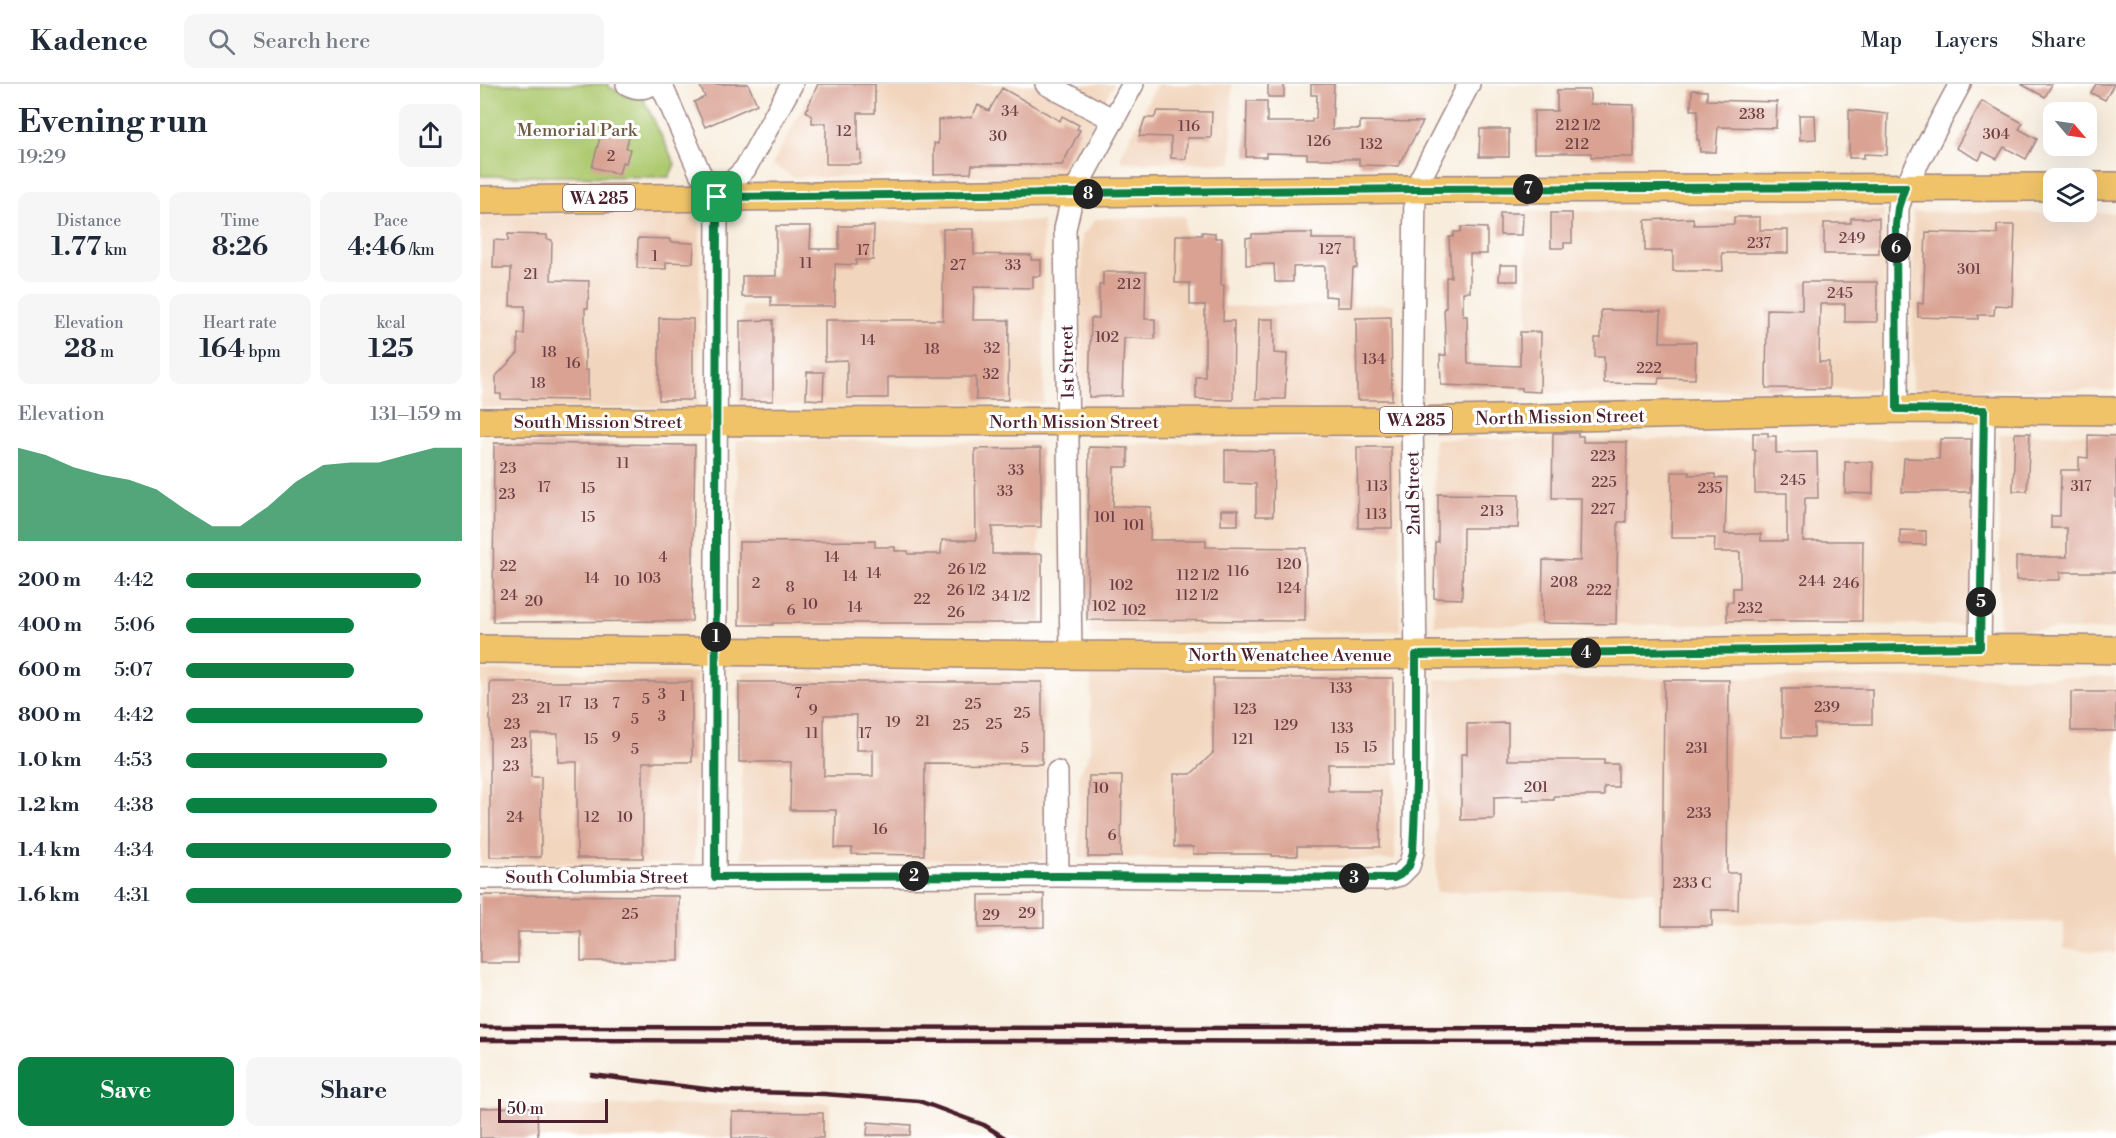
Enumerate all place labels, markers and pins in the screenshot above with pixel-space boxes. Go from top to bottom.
pin [691,171,742,222]
pin: 7 [1513,174,1543,204]
pin: 8 [1073,179,1103,209]
pin: 6 [1881,233,1911,263]
pin: 5 [1966,587,1996,617]
pin: 1 [701,622,731,652]
pin: 4 [1571,638,1601,668]
pin: 2 [899,861,929,891]
pin: 3 [1339,863,1369,893]

